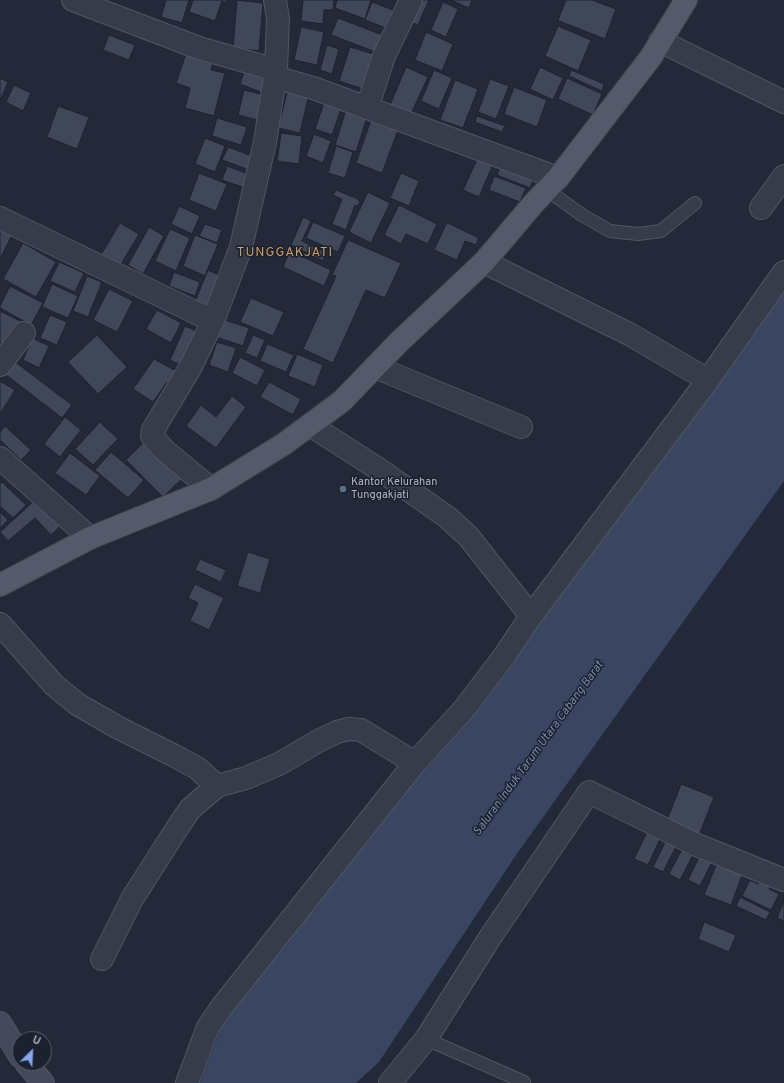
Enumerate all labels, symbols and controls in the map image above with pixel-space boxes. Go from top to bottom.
district label: TUNGGAKJATI [237,245,333,261]
place label: Kantor Kelurahan Tunggakjati [351,476,437,502]
marker: Kantor Kelurahan Tunggakjati [338,484,348,494]
water label: Saluran Induk Tarum Utara Cabang Barat [471,659,607,839]
north arrow [12,1031,52,1071]
text: U [30,1033,43,1049]

